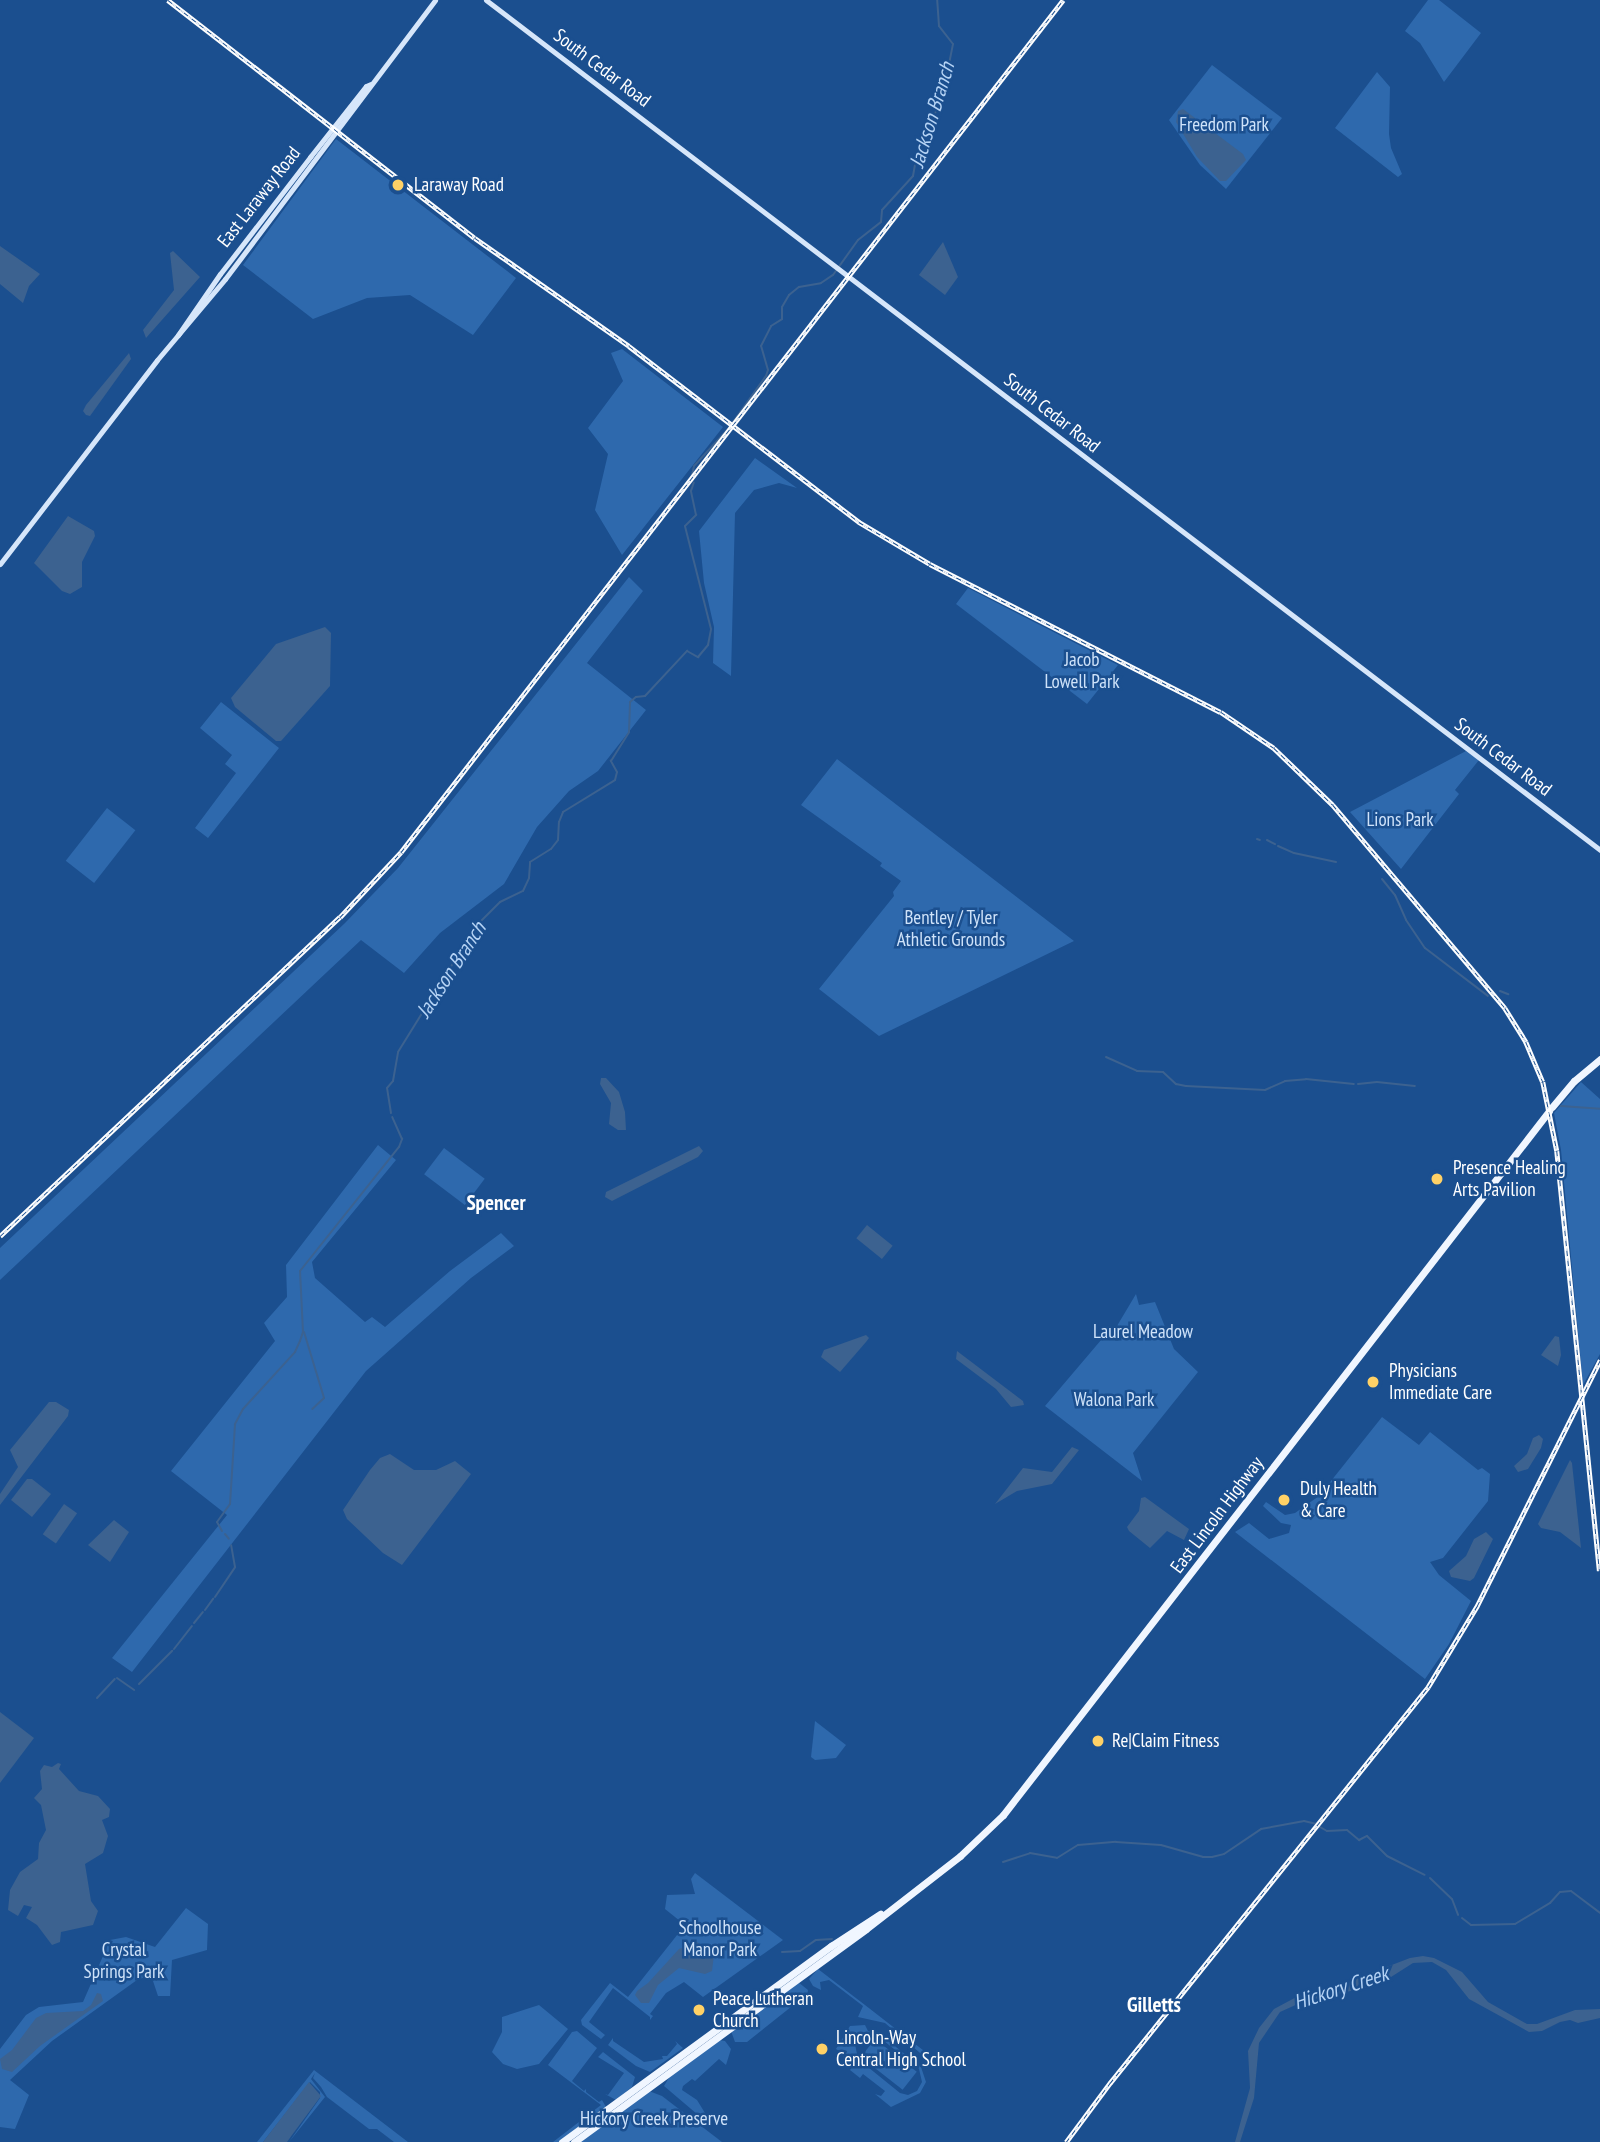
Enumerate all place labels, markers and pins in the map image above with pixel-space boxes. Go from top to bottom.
place label: Laraway Road [414,174,504,196]
marker: Laraway Road [388,175,408,195]
place label: Presence Healing Arts Pavilion [1453,1157,1566,1201]
marker: Presence Healing Arts Pavilion [1427,1169,1447,1189]
place label: Physicians Immediate Care [1389,1360,1492,1404]
marker: Physicians Immediate Care [1363,1372,1383,1392]
place label: Duly Health & Care [1300,1478,1377,1522]
marker: Duly Health & Care [1274,1490,1294,1510]
place label: Re|Claim Fitness [1112,1730,1219,1752]
marker: Re|Claim Fitness [1090,1733,1106,1749]
place label: Peace Lutheran Church [713,1988,813,2032]
marker: Peace Lutheran Church [691,2002,707,2018]
place label: Lincoln-Way Central High School [836,2027,966,2071]
marker: Lincoln-Way Central High School [814,2041,830,2057]

